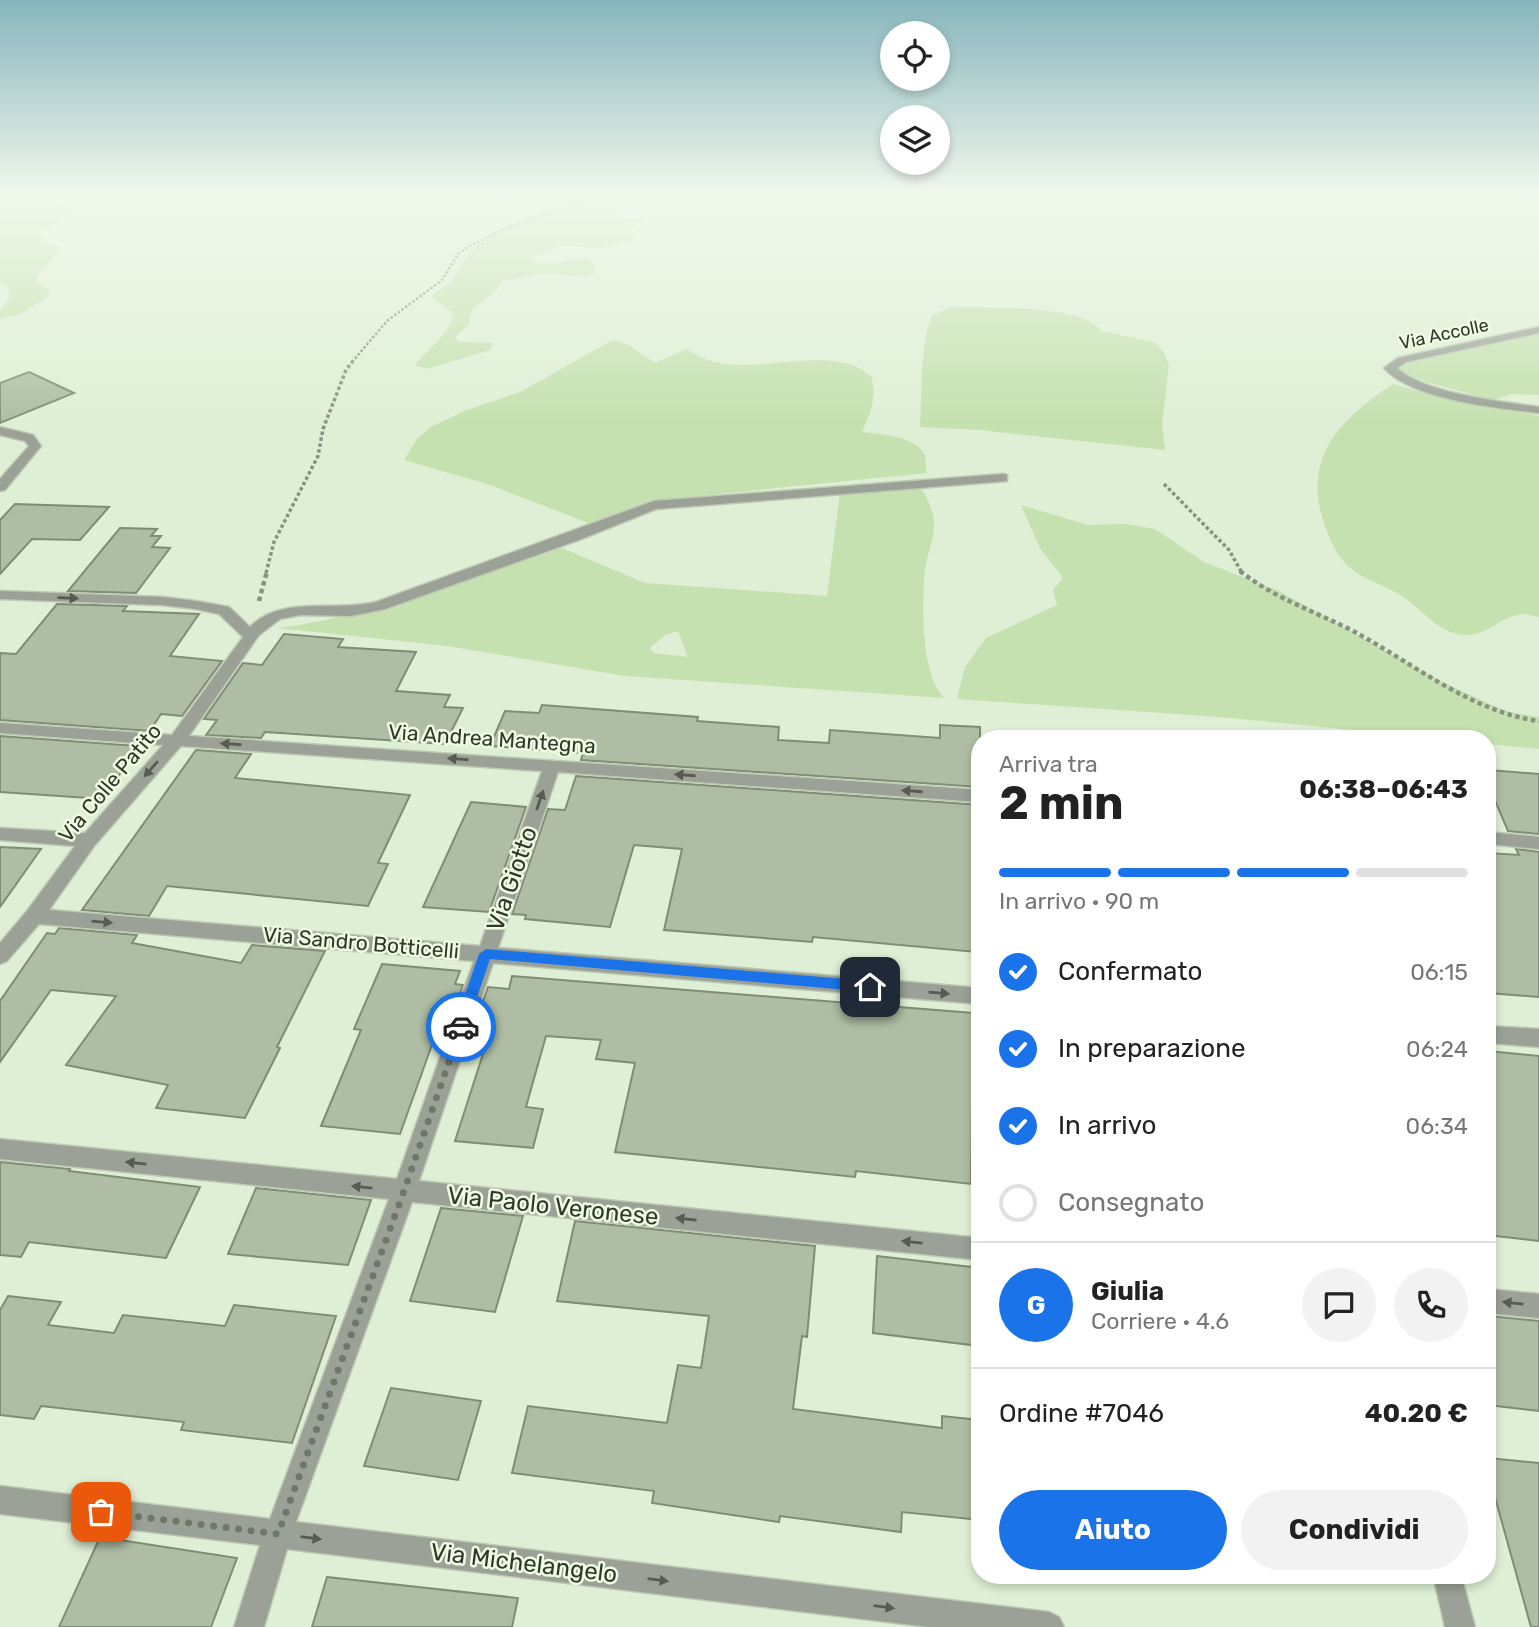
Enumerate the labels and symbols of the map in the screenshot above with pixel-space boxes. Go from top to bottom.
street label: Via Accolle [1397,314,1491,354]
one-way arrow [57,592,79,603]
street label: Via Colle Patito [53,718,166,847]
street label: Via Andrea Mantegna [387,719,597,758]
one-way arrow [220,738,242,749]
one-way arrow [447,753,469,764]
one-way arrow [143,760,159,778]
one-way arrow [674,769,696,780]
one-way arrow [901,785,923,796]
one-way arrow [535,790,546,811]
street label: Via Giotto [481,823,543,935]
one-way arrow [91,917,113,928]
street label: Via Sandro Botticelli [262,921,460,964]
pin [840,957,900,1017]
one-way arrow [928,988,950,999]
courier [426,992,496,1062]
one-way arrow [124,1157,146,1168]
one-way arrow [351,1181,373,1192]
street label: Via Paolo Veronese [446,1181,660,1231]
one-way arrow [675,1214,697,1225]
one-way arrow [901,1237,923,1248]
one-way arrow [1502,1297,1524,1308]
pin [71,1482,131,1542]
one-way arrow [300,1532,322,1543]
street label: Via Michelangelo [429,1538,619,1588]
one-way arrow [648,1574,670,1585]
one-way arrow [873,1602,895,1613]

